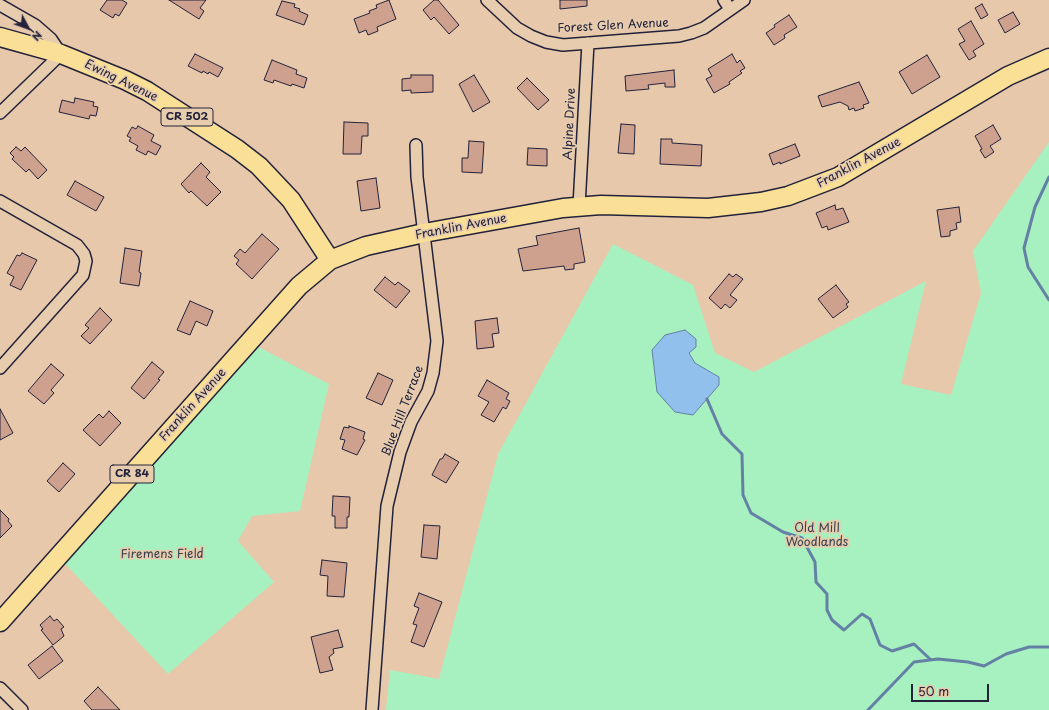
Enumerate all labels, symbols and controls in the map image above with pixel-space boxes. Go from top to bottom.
north arrow [8,8,48,48]
street label: Forest Glen Avenue [557,16,669,36]
text: N [28,27,47,45]
street label: Ewing Avenue [82,57,160,105]
street label: Alpine Drive [561,88,579,160]
road number: CR 502 [161,108,213,126]
street label: Franklin Avenue [815,135,903,191]
street label: Franklin Avenue [414,211,508,243]
street label: Blue Hill Terrace [379,364,427,458]
street label: Franklin Avenue [157,366,229,444]
road number: CR 84 [110,465,154,483]
park label: Old Mill Woodlands [786,522,848,550]
park label: Firemens Field [120,548,204,562]
scale bar [913,676,991,702]
text: 50 m [918,682,949,700]

